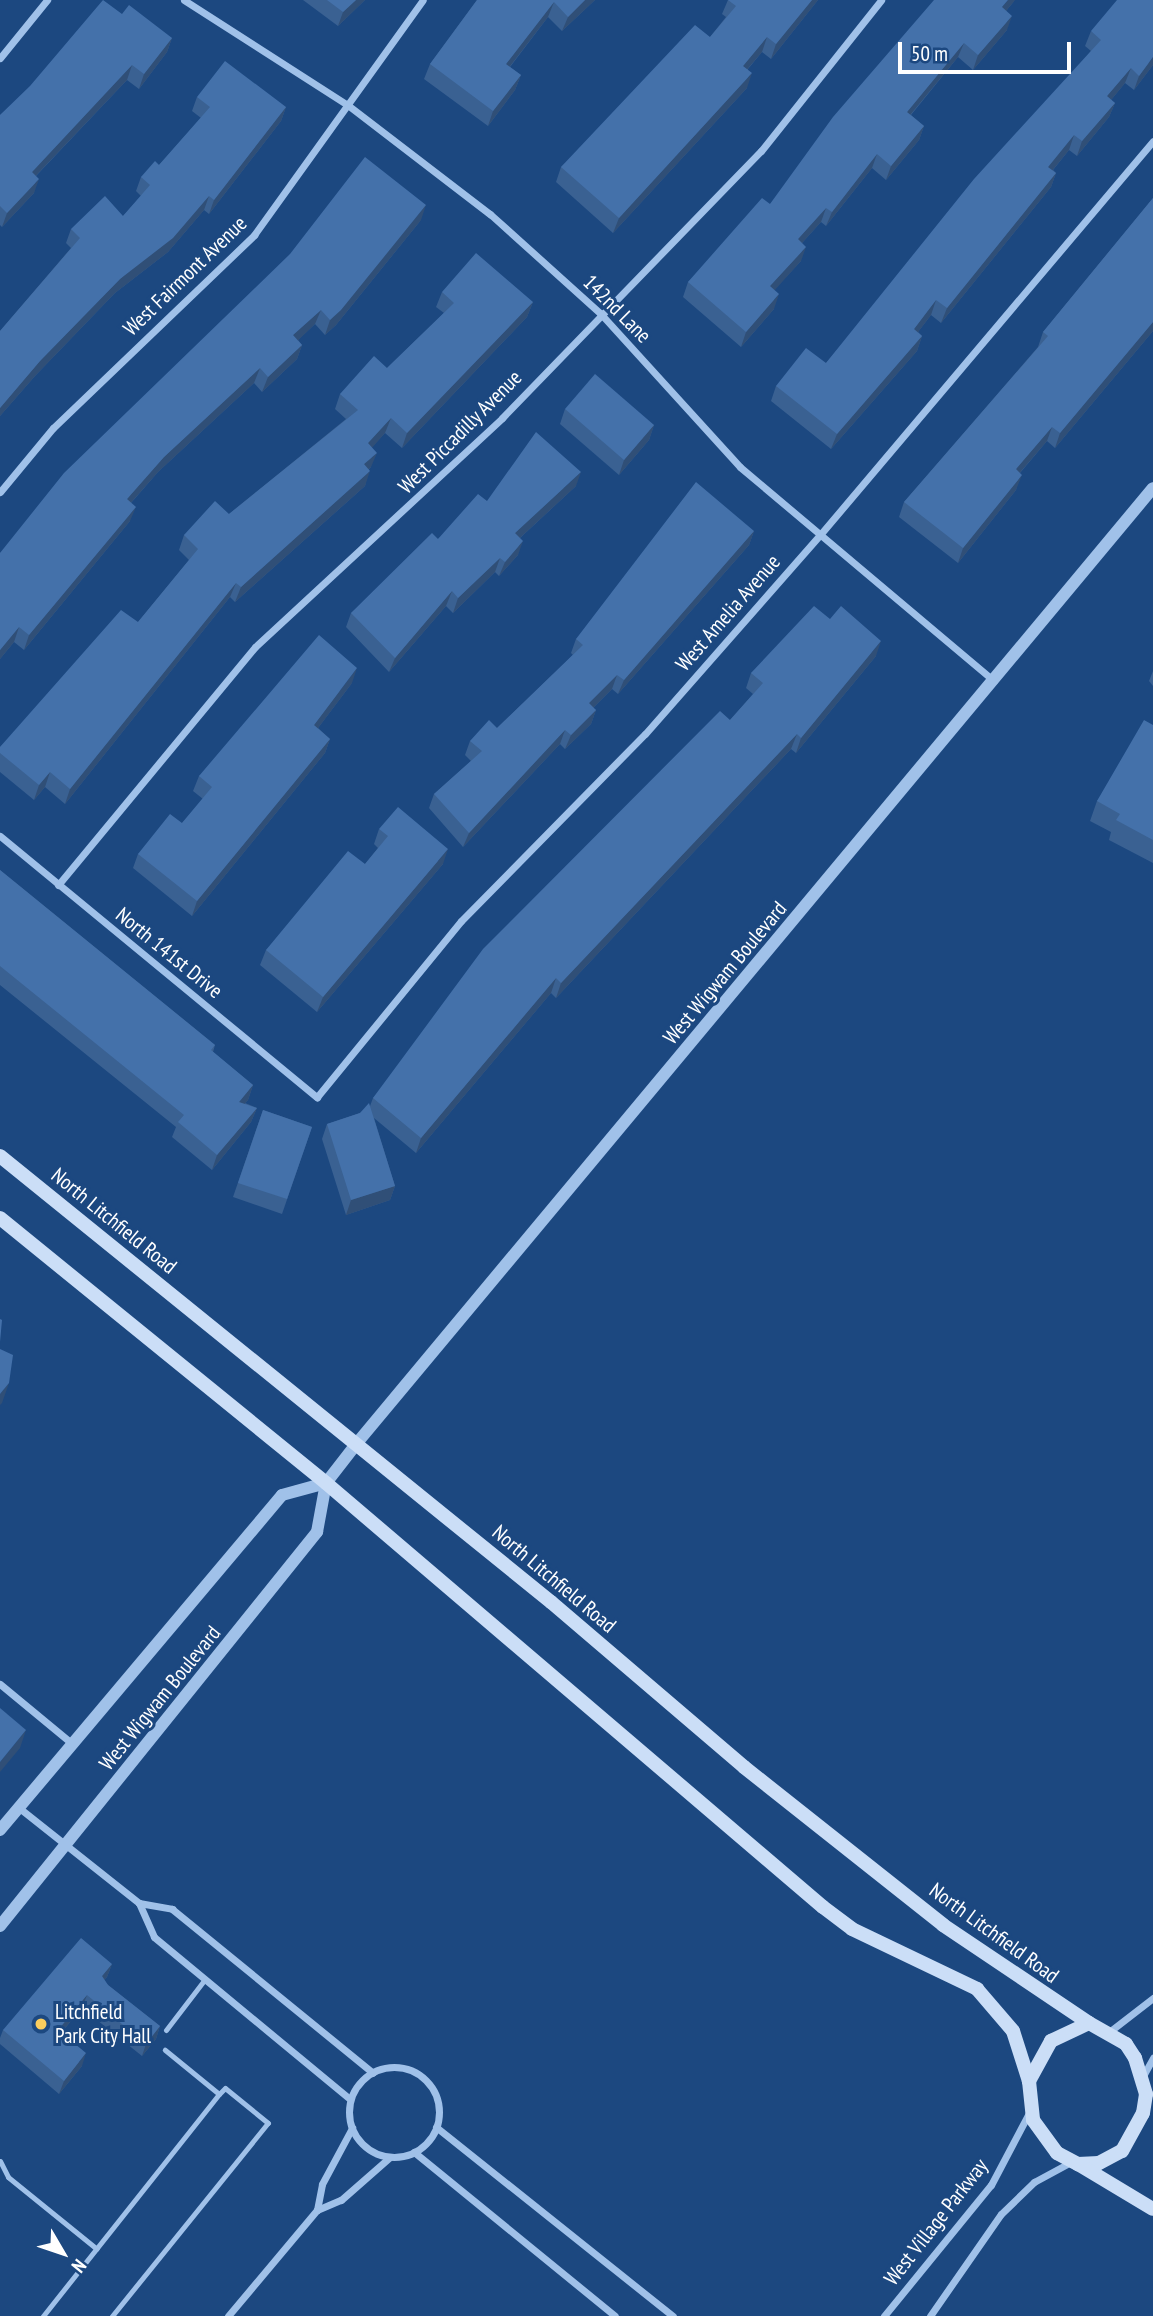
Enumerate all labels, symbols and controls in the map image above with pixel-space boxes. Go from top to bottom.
scale bar [901,28,1074,72]
text: 50 m [911,40,948,67]
street label: West Fairmont Avenue [118,211,252,341]
street label: 142nd Lane [578,270,656,348]
street label: West Piccadilly Avenue [393,365,527,499]
street label: West Amelia Avenue [670,549,786,677]
street label: West Wigwam Boulevard [658,896,792,1050]
street label: North 141st Drive [111,902,227,1004]
street label: North Litchfield Road [46,1163,182,1279]
street label: North Litchfield Road [487,1520,621,1638]
street label: West Wigwam Boulevard [94,1621,226,1775]
street label: North Litchfield Road [924,1878,1064,1988]
place label: Litchfield Park City Hall [55,1999,152,2049]
marker: Litchfield Park City Hall [33,2016,49,2032]
street label: West Village Parkway [879,2154,993,2290]
north arrow [28,2218,98,2288]
text: N [67,2255,92,2278]

